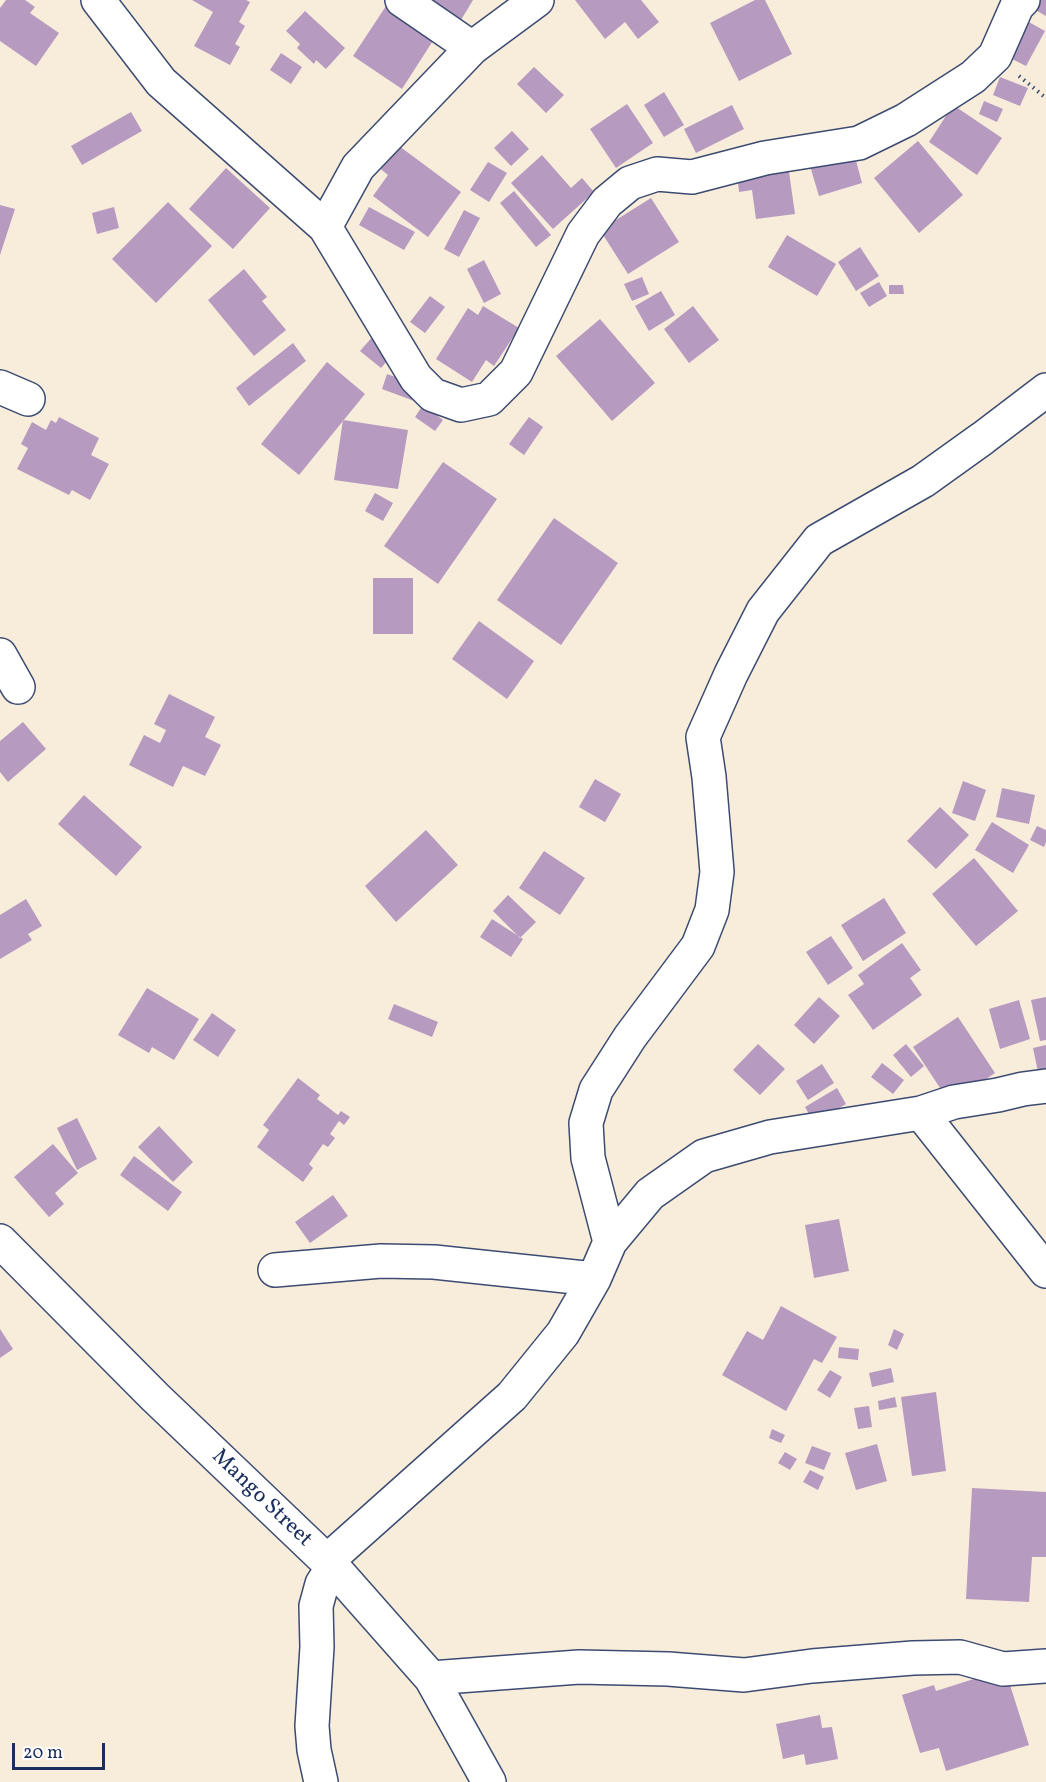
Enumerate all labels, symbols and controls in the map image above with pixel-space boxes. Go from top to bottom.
street label: Mango Street [205,1444,317,1554]
scale bar [15,1731,108,1769]
text: 20 m [23,1741,63,1766]

